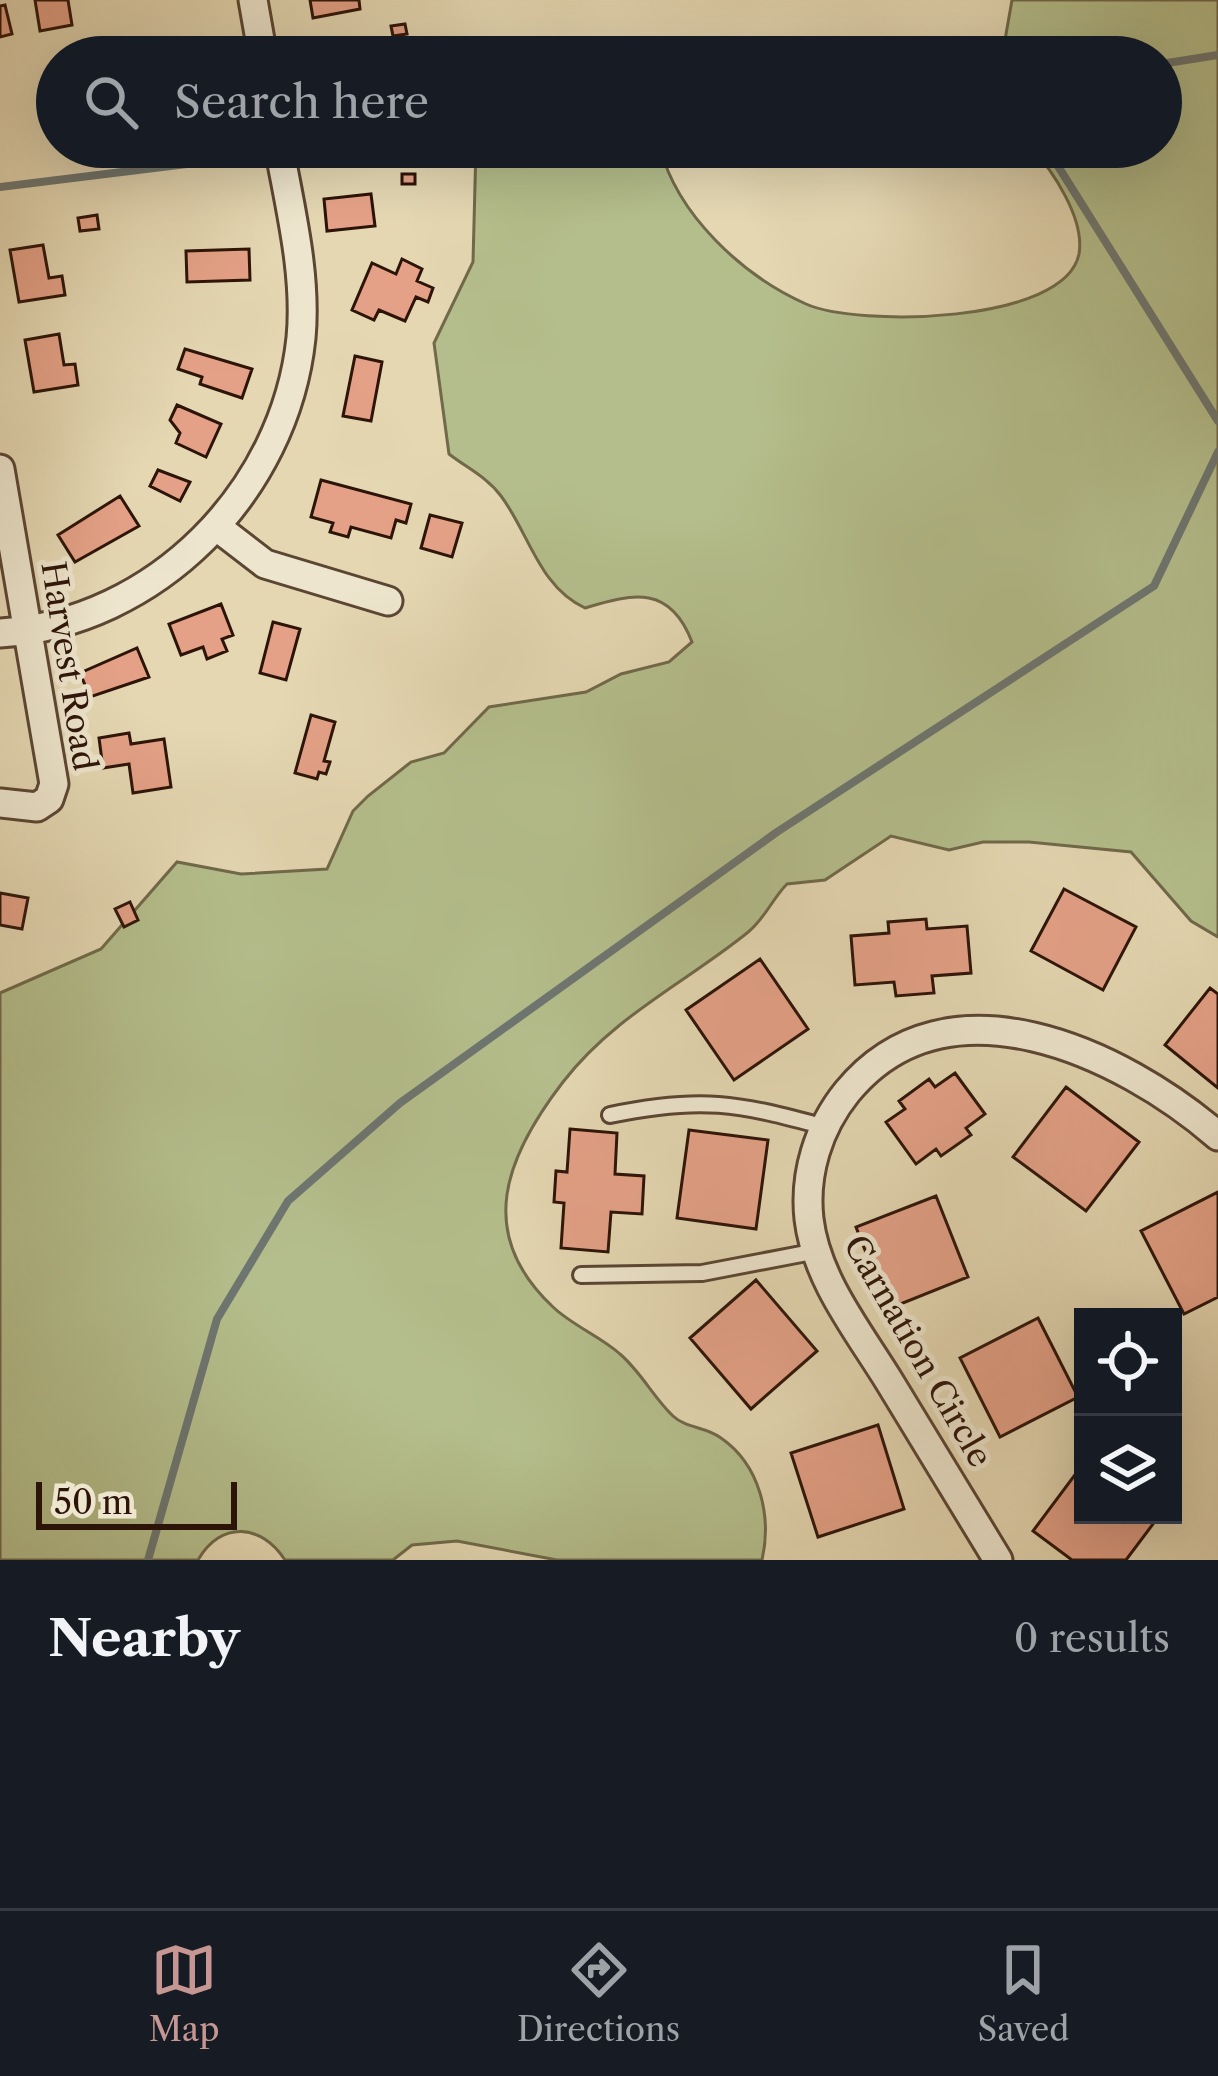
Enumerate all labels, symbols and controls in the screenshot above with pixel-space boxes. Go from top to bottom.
search box [36,36,1182,168]
icon: search [78,69,144,135]
text: Search here [174,74,429,130]
street label: Harvest Road [32,559,106,773]
street label: Carnation Circle [835,1228,1001,1474]
map controls [1074,1308,1182,1524]
button: locate [1074,1308,1182,1416]
button: layers [1074,1416,1182,1524]
scale bar [36,1476,237,1529]
text: 50 m [54,1482,132,1523]
text: Nearby [48,1607,240,1669]
text: 0 results [1014,1614,1170,1662]
tab: Map [149,1937,220,2050]
tab: Directions [517,1937,680,2050]
tab: Saved [978,1937,1069,2050]

